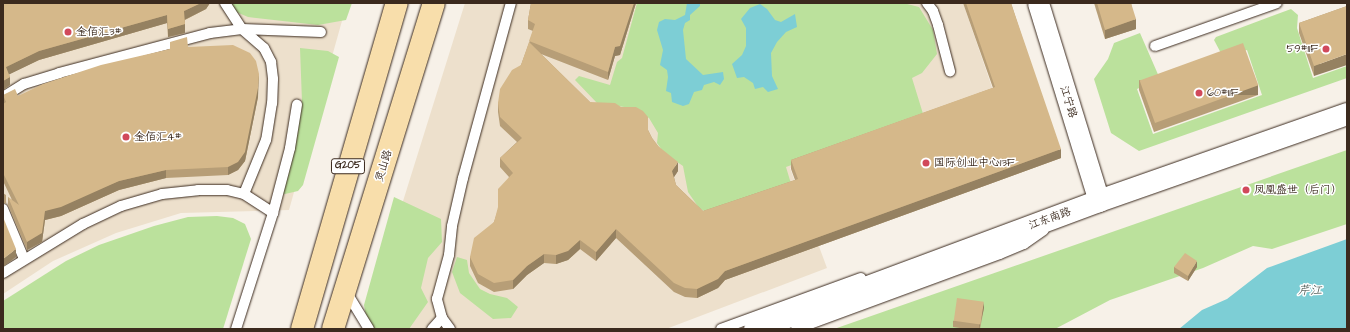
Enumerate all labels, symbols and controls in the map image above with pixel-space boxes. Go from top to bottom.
place label: 金佰汇3# [76,25,122,39]
marker: 金佰汇3# [63,27,73,37]
place label: 59#11F [1287,42,1318,56]
marker: 59#11F [1321,44,1331,54]
street label: 江宁路 [1057,84,1079,120]
place label: 60#11F [1207,86,1238,100]
marker: 60#11F [1194,88,1204,98]
place label: 金佰汇4# [134,130,182,144]
marker: 金佰汇4# [121,132,131,142]
street label: 灵山路 [373,148,395,184]
place label: 国际创业中心13F [934,156,1015,170]
road number: G205 [330,158,366,174]
marker: 国际创业中心13F [921,158,931,168]
place label: 凤凰盛世（后门） [1254,183,1342,197]
marker: 凤凰盛世（后门） [1241,185,1251,195]
street label: 江东南路 [1027,205,1073,233]
water label: 芹江 [1298,284,1322,298]

